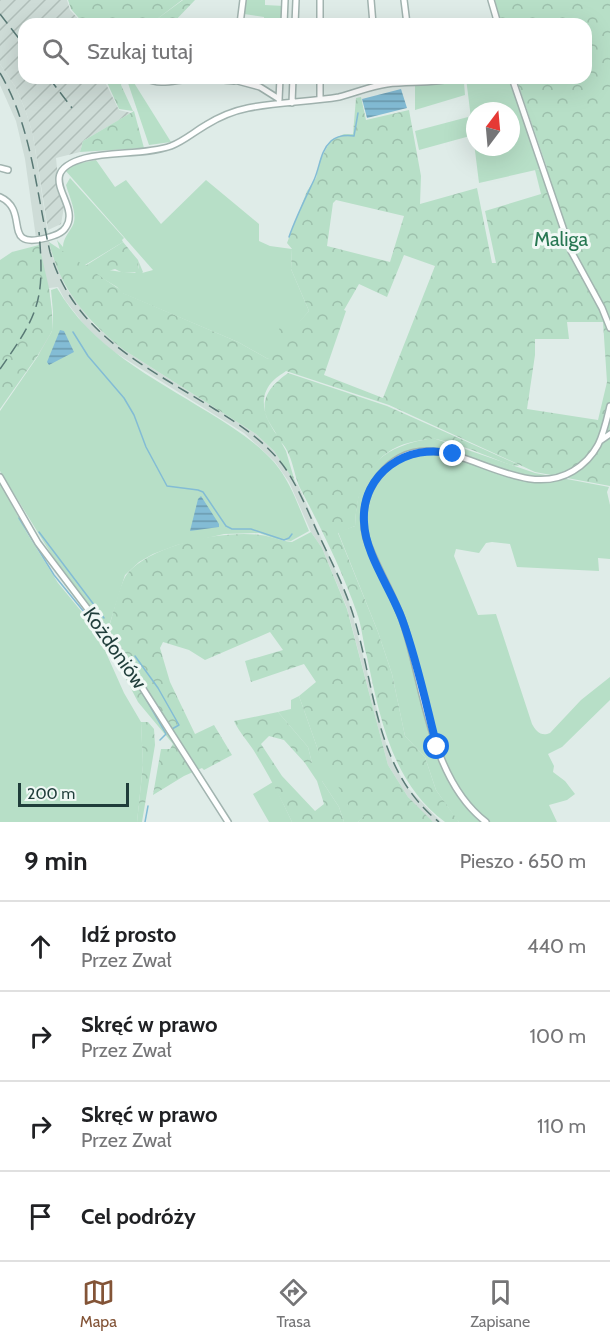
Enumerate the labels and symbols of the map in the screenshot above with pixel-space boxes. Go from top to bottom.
north arrow [466,102,520,156]
park label: Maliga [534,227,589,251]
route end [439,440,465,466]
street label: Kożdoniów [78,603,152,694]
route start [423,733,449,759]
scale bar [18,780,129,808]

